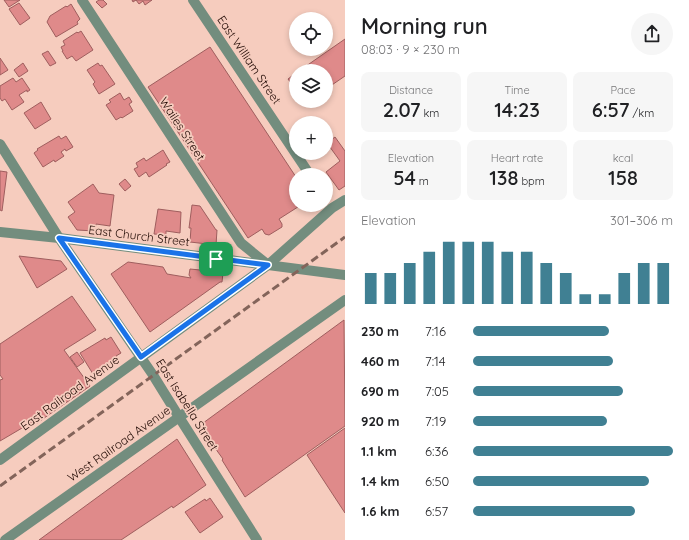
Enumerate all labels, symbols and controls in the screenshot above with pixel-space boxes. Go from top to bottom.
map controls [289,12,333,212]
button: locate [289,12,333,56]
text: Morning run [361,12,488,40]
street label: East William Street [214,13,285,107]
button: share [631,13,673,55]
text: 08:03 · 9 × 230 m [361,41,460,57]
button: layers [289,64,333,108]
text: Distance [389,83,433,97]
text: Time [504,83,530,97]
text: Pace [610,83,636,97]
street label: Wailes Street [156,94,208,163]
text: 2.07 [383,97,420,122]
text: 14:23 [494,97,540,122]
text: 6:57 [592,97,630,122]
text: km [420,106,439,120]
text: /km [630,106,654,120]
button: + [289,116,333,160]
text: Elevation [388,151,434,165]
text: Heart rate [491,151,543,165]
text: kcal [613,151,633,165]
text: 54 [393,165,416,190]
text: 138 [489,165,518,190]
text: 158 [608,165,638,190]
button: − [289,168,333,212]
text: m [416,174,429,188]
text: bpm [518,174,545,188]
text: Elevation [361,212,416,228]
text: 301–306 m [610,212,673,228]
street label: East Church Street [88,222,191,249]
pin [199,242,233,276]
icon: arrive [205,248,227,270]
text: 230 m [361,323,399,339]
text: 7:16 [425,323,446,339]
street label: East Railroad Avenue [17,352,122,433]
text: 460 m [361,353,399,369]
text: 7:14 [425,353,446,369]
street label: East Isabella Street [153,356,222,454]
text: 690 m [361,383,399,399]
text: 7:05 [425,383,449,399]
street label: West Railroad Avenue [64,402,173,485]
text: 920 m [361,413,399,429]
text: 7:19 [425,413,446,429]
text: 1.1 km [361,443,397,459]
text: 6:36 [425,443,448,459]
text: 1.4 km [361,473,400,489]
text: 6:50 [425,473,449,489]
text: 1.6 km [361,503,400,519]
text: 6:57 [425,503,448,519]

